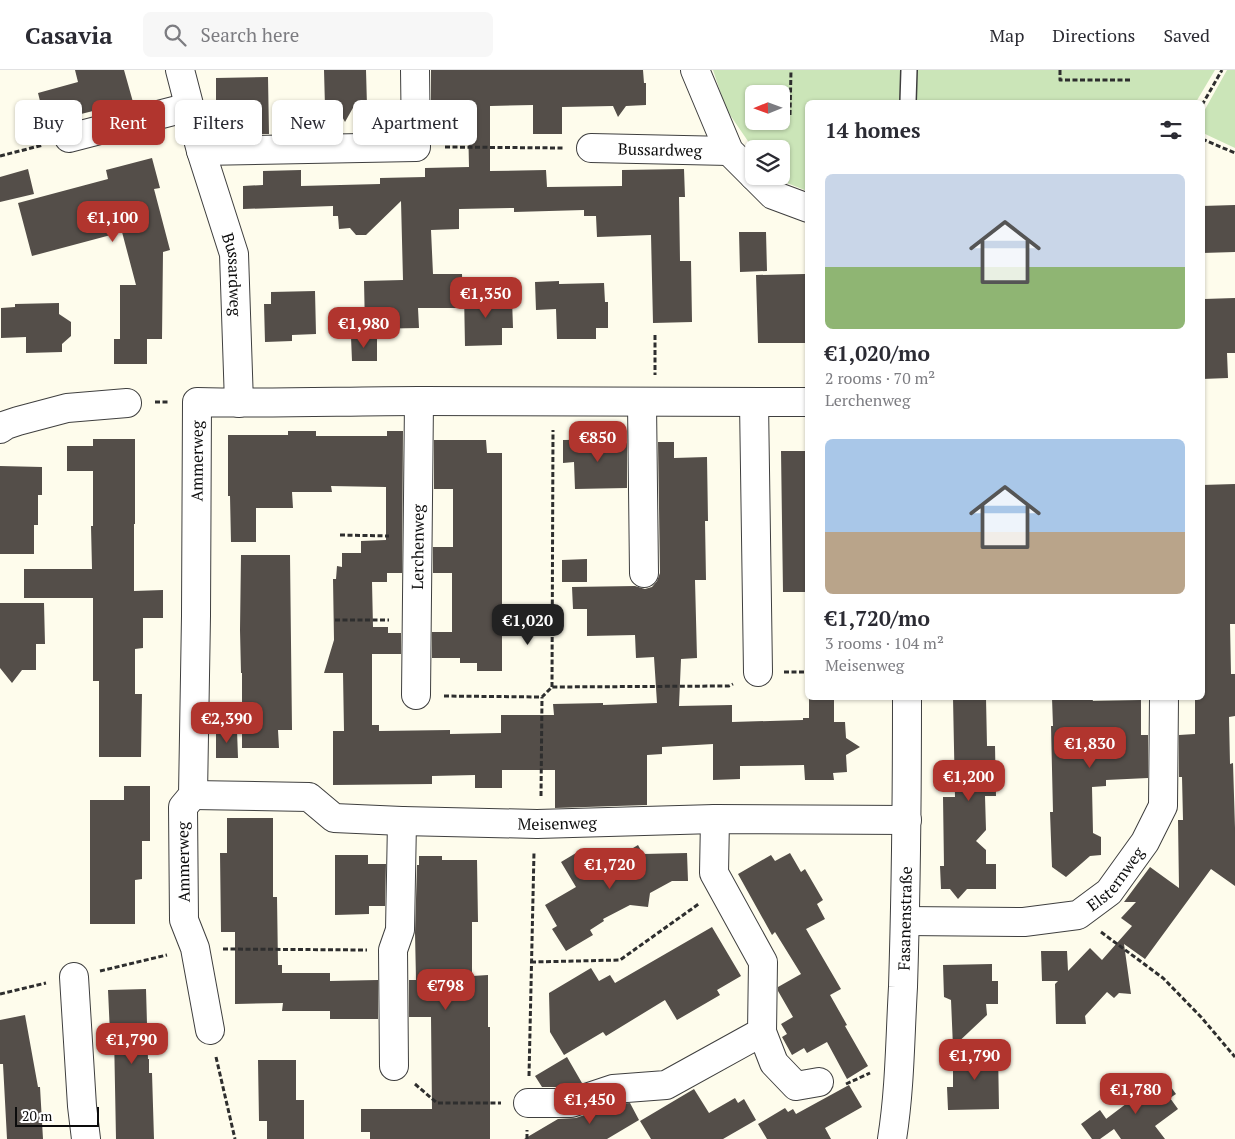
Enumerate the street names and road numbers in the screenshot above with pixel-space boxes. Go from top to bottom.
street label: Bussardweg [618,138,703,161]
street label: Bussardweg [217,230,247,317]
street label: Ammerweg [186,420,208,502]
street label: Lerchenweg [406,504,429,590]
street label: Meisenweg [517,811,598,835]
street label: Ammerweg [171,821,195,903]
street label: Elsternweg [1082,842,1149,916]
street label: Fasanenstraße [892,866,917,971]

